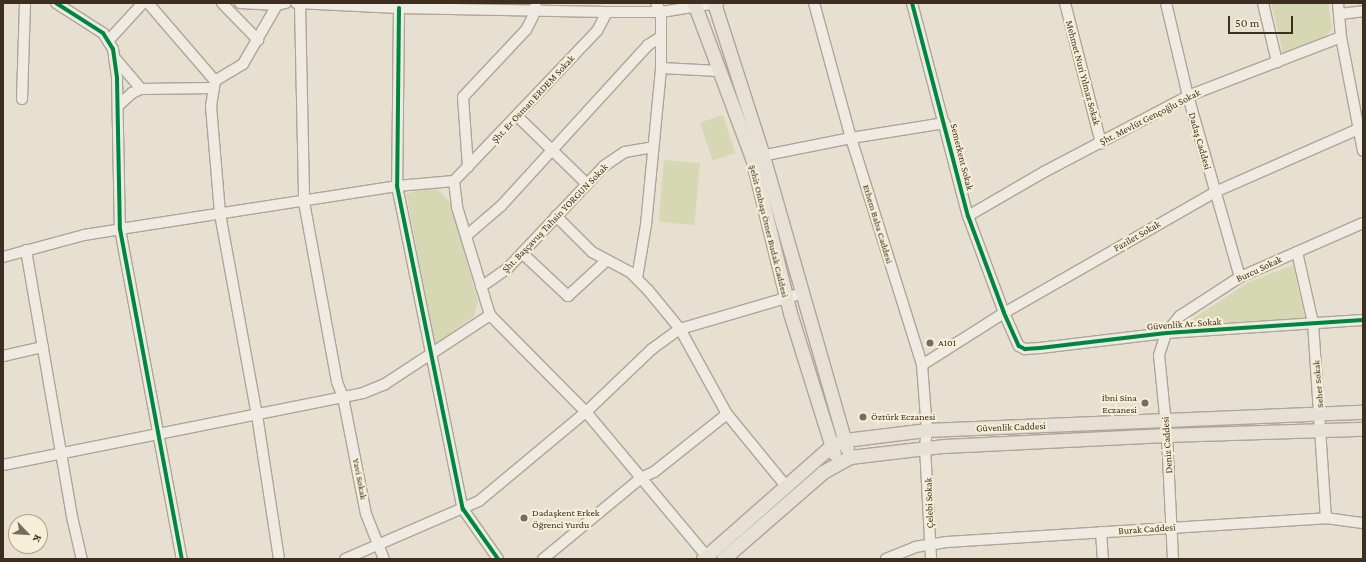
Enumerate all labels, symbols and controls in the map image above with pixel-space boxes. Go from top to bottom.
scale bar [1230,8,1295,34]
text: 50 m [1235,16,1259,30]
street label: Mehmet Nuri Yılmaz Sokak [1063,19,1103,127]
street label: Şht. Er Osman ERDEM Sokak [489,53,577,145]
street label: Şht. Mevlüt Gençoğlu Sokak [1098,86,1202,148]
street label: Dadaş Caddesi [1186,111,1214,171]
street label: Semerkent Sokak [948,122,976,192]
street label: Şht. Başçavuş Tahsin YORGUN Sokak [500,161,610,275]
street label: Şehit Onbaşı Ömer Budak Caddesi [747,163,791,299]
street label: Ethem Baba Caddesi [860,183,896,265]
street label: Fazilet Sokak [1111,218,1163,254]
street label: Burcu Sokak [1234,253,1284,285]
street label: Güvenlik Ar. Sokak [1146,315,1222,333]
place label: A101 [938,337,956,349]
marker: A101 [925,338,935,348]
street label: Seher Sokak [1310,360,1326,408]
place label: İbni Sina Eczanesi [1102,391,1137,414]
marker: İbni Sina Eczanesi [1140,398,1150,408]
place label: Öztürk Eczanesi [871,411,935,423]
marker: Öztürk Eczanesi [858,412,868,422]
street label: Deniz Caddesi [1159,416,1175,474]
street label: Güvenlik Caddesi [976,420,1046,434]
street label: Yavi Sokak [350,457,370,501]
street label: Çelebi Sokak [922,477,936,529]
place label: Dadaşkent Erkek Öğrenci Yurdu [532,506,600,530]
marker: Dadaşkent Erkek Öğrenci Yurdu [519,513,529,523]
north arrow [8,514,48,554]
street label: Burak Caddesi [1118,521,1176,537]
text: K [31,533,45,544]

